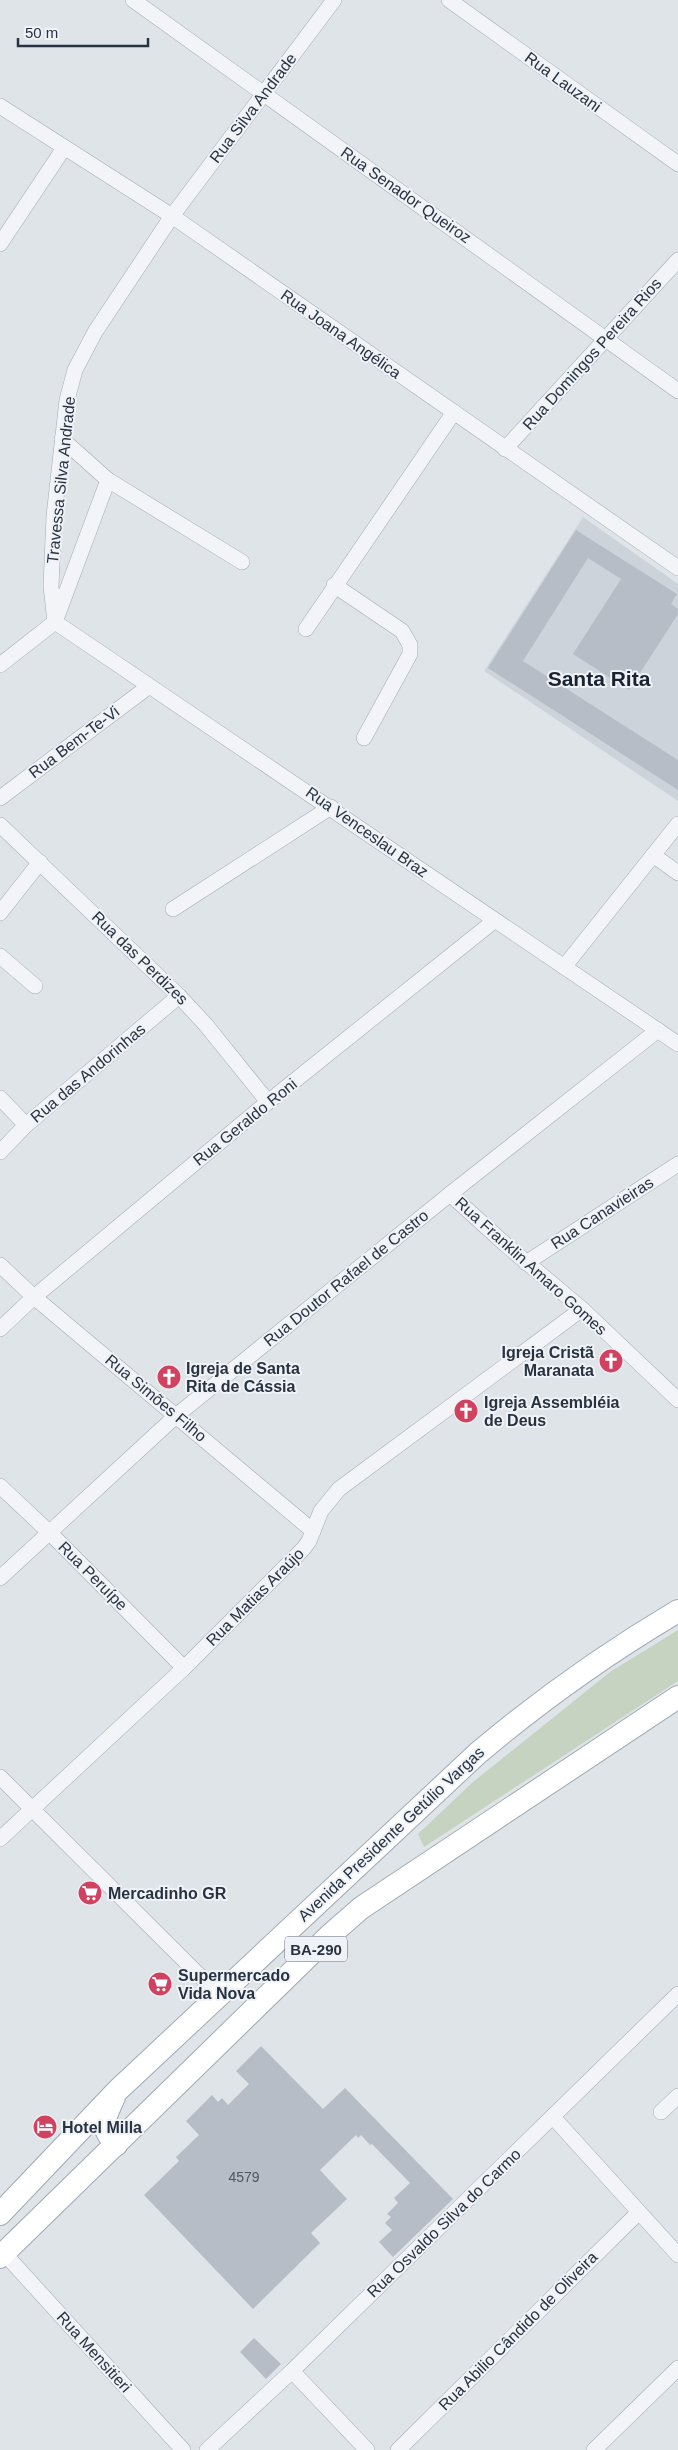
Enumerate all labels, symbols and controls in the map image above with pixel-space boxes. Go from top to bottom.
scale bar [18,15,148,47]
text: 50 m [25,24,58,41]
street label: Rua Lauzani [522,49,604,115]
street label: Rua Silva Andrade [206,50,300,166]
street label: Rua Senador Queiroz [338,144,474,246]
street label: Rua Domingos Pereira Rios [519,275,665,433]
street label: Rua Joana Angélica [278,286,404,382]
street label: Travessa Silva Andrade [44,395,78,565]
district label: Santa Rita [548,667,651,690]
street label: Rua Bem-Te-Vi [26,703,122,781]
street label: Rua Venceslau Braz [303,783,431,881]
street label: Rua das Perdizes [89,908,191,1008]
street label: Rua das Andorinhas [27,1020,149,1126]
street label: Rua Geraldo Roni [190,1075,300,1169]
street label: Rua Canavieiras [548,1174,656,1252]
street label: Rua Franklin Amaro Gomes [452,1194,610,1338]
street label: Rua Doutor Rafael de Castro [260,1206,432,1350]
place label: Igreja Cristã Maranata [502,1344,594,1379]
church icon: Igreja Cristã Maranata [598,1348,624,1374]
street label: Rua Simões Filho [102,1351,210,1445]
place label: Igreja de Santa Rita de Cássia [186,1360,300,1395]
church icon: Igreja de Santa Rita de Cássia [156,1364,182,1390]
place label: Igreja Assembléia de Deus [484,1394,620,1429]
church icon: Igreja Assembléia de Deus [453,1398,479,1424]
street label: Rua Peruípe [55,1538,131,1614]
street label: Rua Matias Araújo [203,1545,307,1649]
street label: Avenida Presidente Getúlio Vargas [295,1743,487,1925]
supermarket icon: Mercadinho GR [77,1880,103,1906]
place label: Mercadinho GR [108,1885,227,1902]
road number: BA-290 [285,1936,347,1962]
place label: Supermercado Vida Nova [178,1967,290,2002]
supermarket icon: Supermercado Vida Nova [147,1971,173,1997]
hotel icon: Hotel Milla [32,2114,58,2140]
place label: Hotel Milla [62,2119,142,2136]
street label: Rua Osvaldo Silva do Carmo [364,2145,524,2301]
house number: 4579 [228,2169,260,2185]
street label: Rua Abilio Cândido de Oliveira [435,2248,601,2414]
street label: Rua Mensitieri [53,2308,135,2396]

